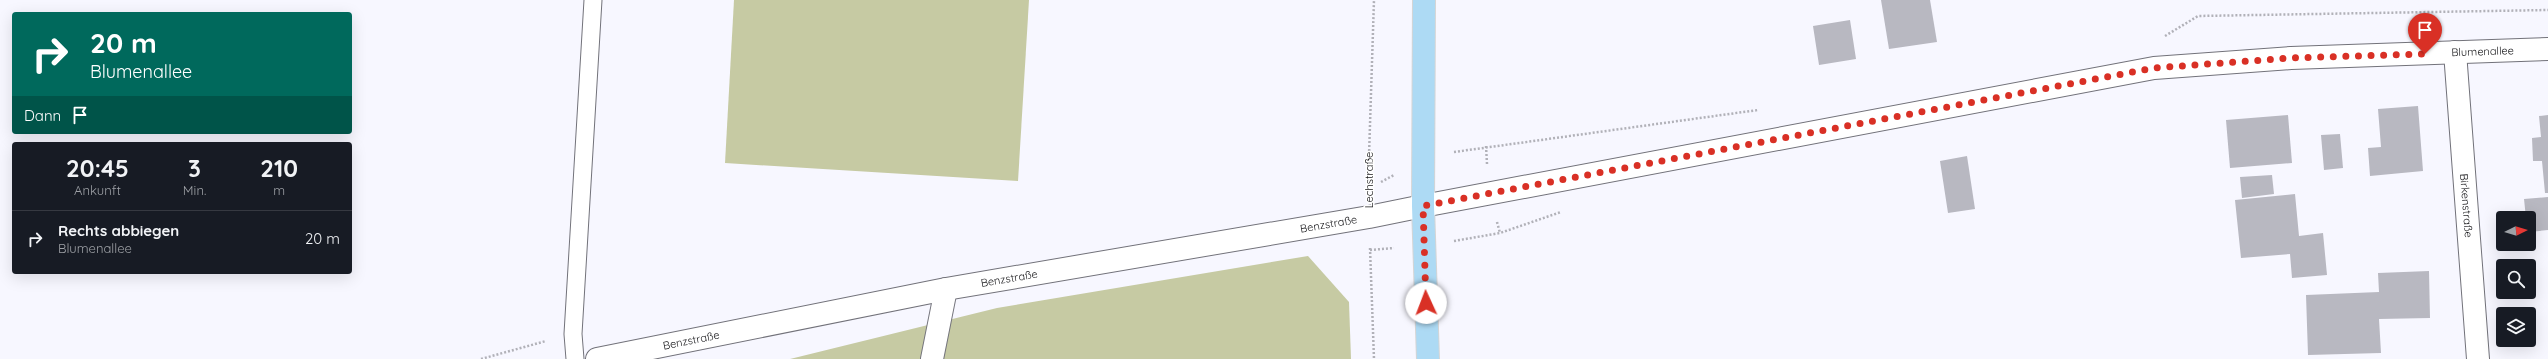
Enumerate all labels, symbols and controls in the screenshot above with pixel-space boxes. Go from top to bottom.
pin [2408,13,2442,54]
icon: arrive [2414,19,2436,41]
text: 20 m [90,25,157,60]
icon: right [24,28,76,80]
street label: Blumenallee [2451,43,2514,59]
text: Blumenallee [90,60,192,83]
icon: arrive [69,104,91,126]
text: Dann [24,106,61,125]
street label: Lechstraße [1362,152,1376,208]
text: 20:45 [66,153,129,183]
text: 3 [188,153,201,183]
text: 210 [260,153,298,183]
street label: Birkenstraße [2457,173,2476,238]
text: Ankunft [74,182,121,198]
text: Min. [183,182,206,198]
text: m [273,182,285,198]
north arrow [2496,211,2536,251]
map controls [2496,211,2536,347]
street label: Benzstraße [1299,212,1358,236]
text: Rechts abbiegen [58,221,179,240]
icon: right [24,228,46,250]
text: 20 m [305,229,340,248]
text: Blumenallee [58,240,132,256]
button: search [2496,259,2536,299]
street label: Benzstraße [980,267,1039,290]
position arrow [1405,282,1447,324]
button: layers [2496,307,2536,347]
street label: Benzstraße [662,328,721,353]

